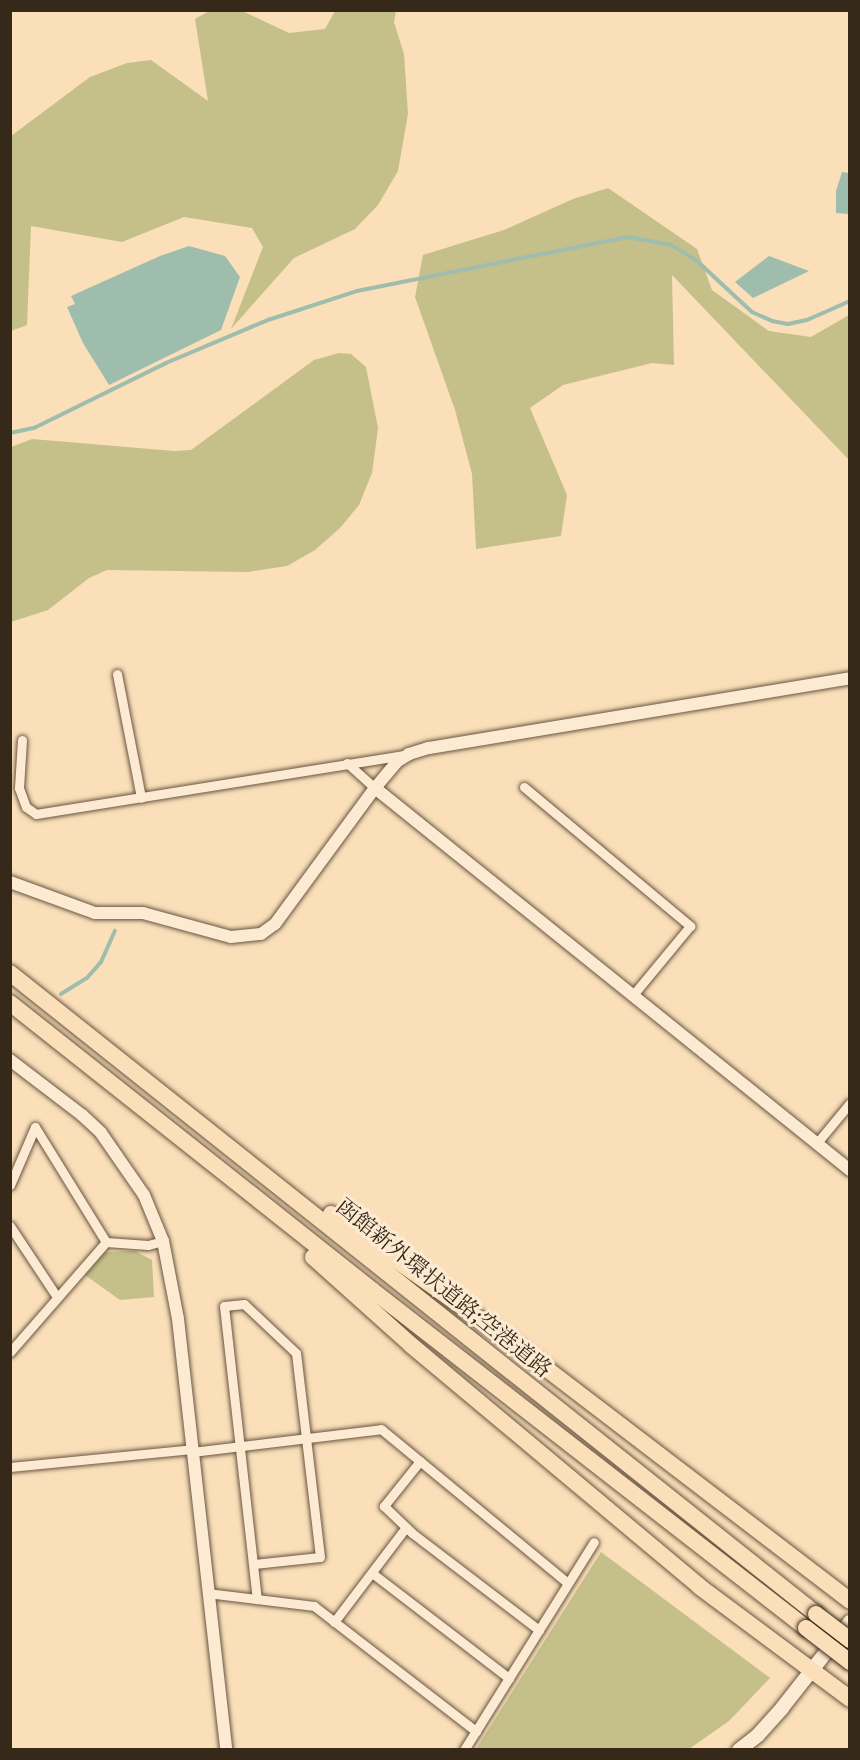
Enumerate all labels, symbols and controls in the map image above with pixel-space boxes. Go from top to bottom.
street label: 函館新外環状道路;空港道路 [331,1193,557,1383]

